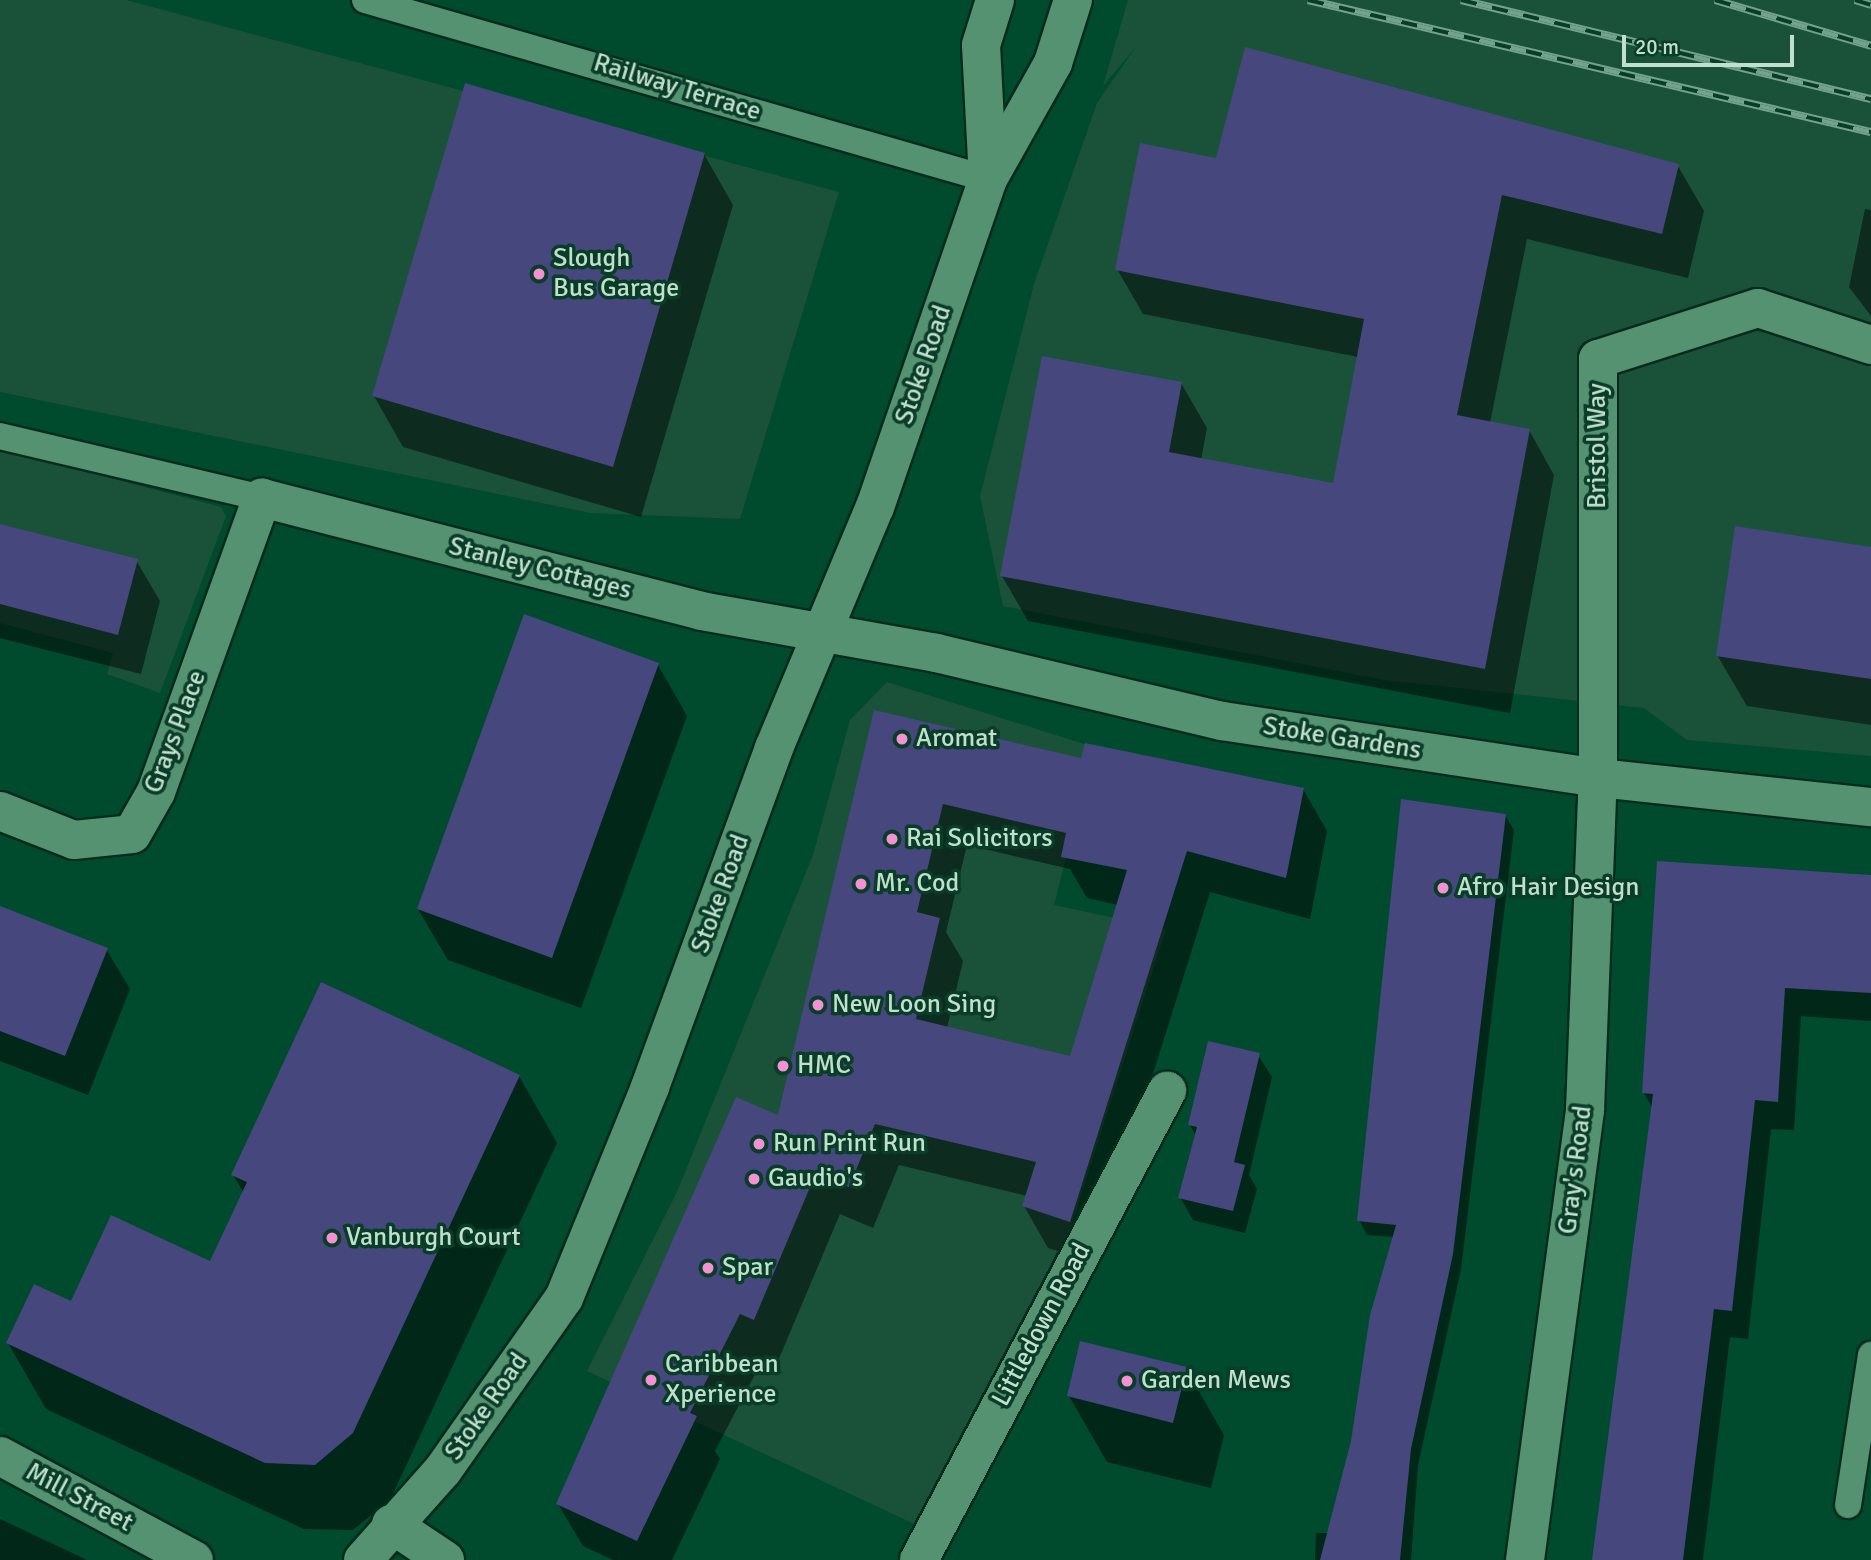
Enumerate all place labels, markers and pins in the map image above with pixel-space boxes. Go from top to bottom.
place label: Slough Bus Garage [553,243,679,304]
marker: Slough Bus Garage [531,266,547,282]
place label: Aromat [916,723,997,755]
marker: Aromat [894,731,910,747]
place label: Rai Solicitors [906,823,1053,855]
marker: Rai Solicitors [884,831,900,847]
place label: Mr. Cod [875,868,959,900]
place label: Afro Hair Design [1457,872,1639,904]
marker: Mr. Cod [853,876,869,892]
marker: Afro Hair Design [1435,880,1451,896]
place label: New Loon Sing [832,989,996,1021]
marker: New Loon Sing [810,997,826,1013]
place label: HMC [797,1050,851,1082]
marker: HMC [775,1058,791,1074]
place label: Run Print Run [773,1128,926,1160]
marker: Run Print Run [751,1136,767,1152]
place label: Gaudio's [768,1163,863,1195]
marker: Gaudio's [746,1171,762,1187]
place label: Vanburgh Court [346,1222,521,1254]
marker: Vanburgh Court [324,1230,340,1246]
place label: Spar [722,1252,773,1284]
marker: Spar [700,1260,716,1276]
place label: Caribbean Xperience [665,1349,779,1410]
place label: Garden Mews [1141,1365,1291,1397]
marker: Caribbean Xperience [643,1372,659,1388]
marker: Garden Mews [1119,1373,1135,1389]

